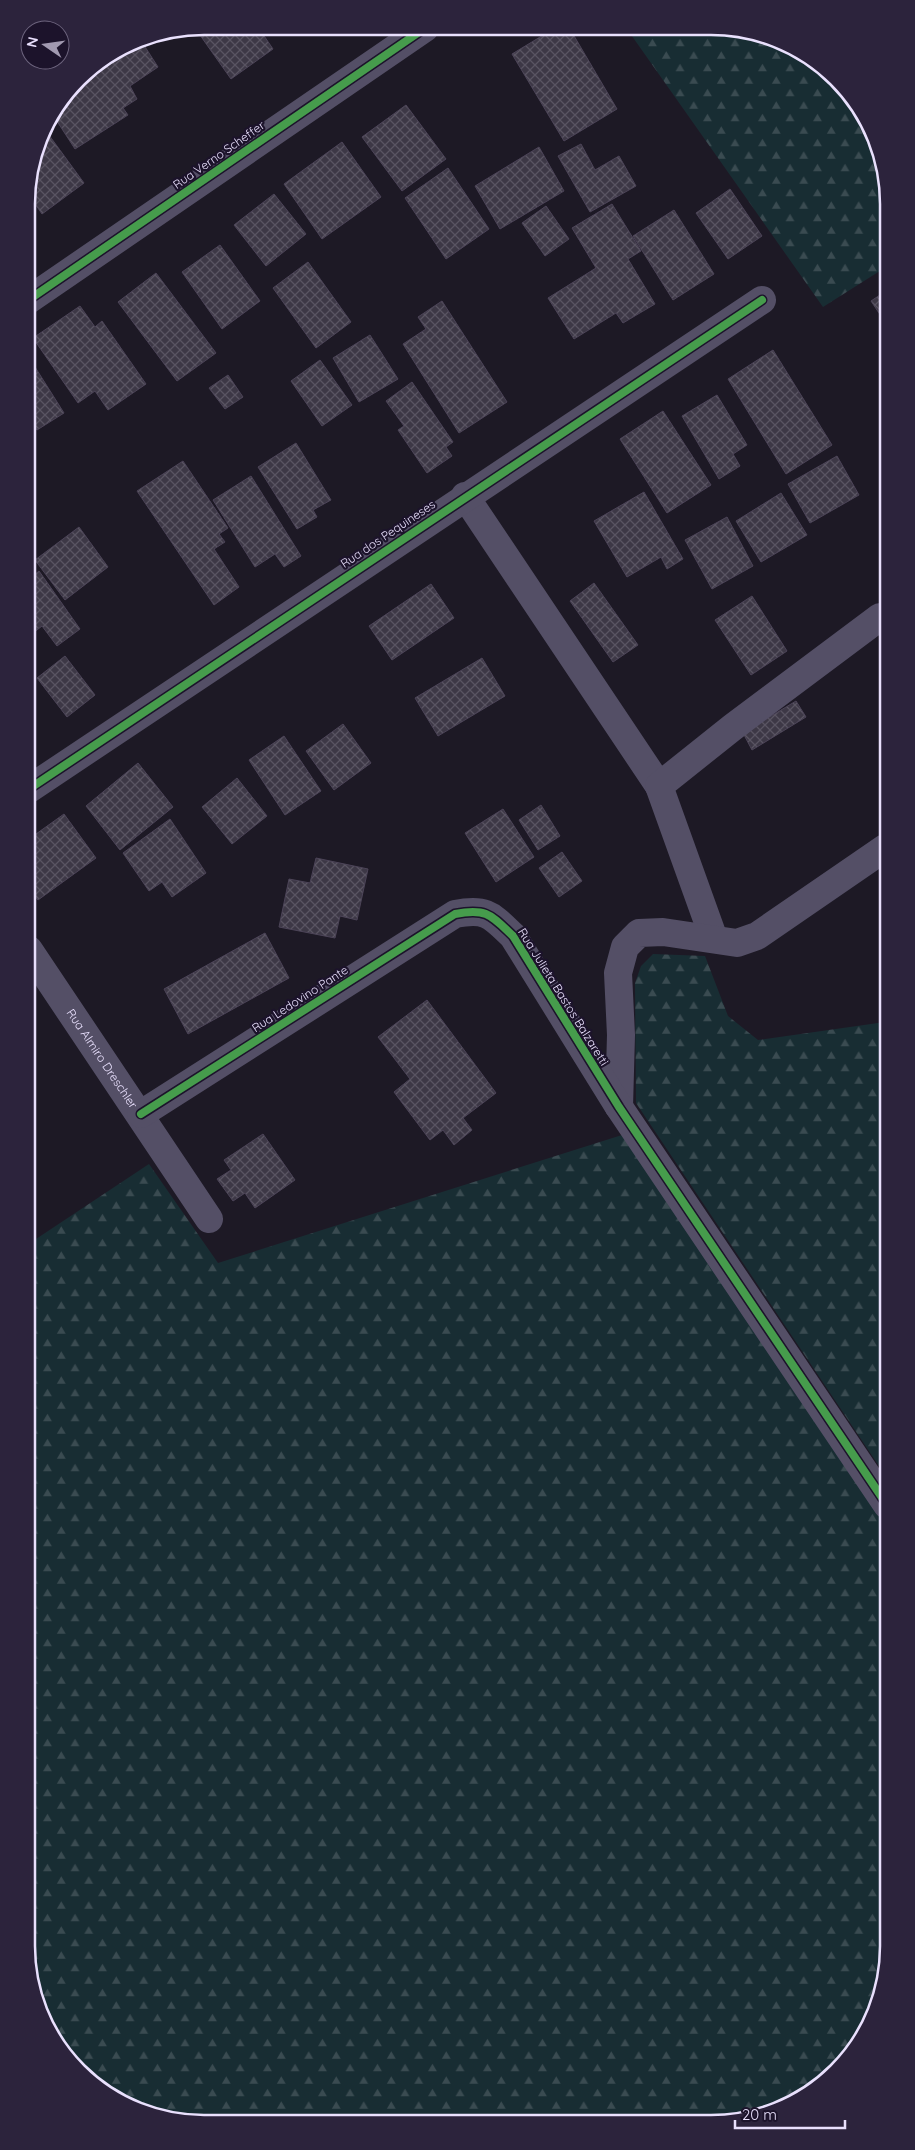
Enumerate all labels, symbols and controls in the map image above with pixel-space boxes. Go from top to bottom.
north arrow [20,20,70,70]
text: N [22,35,42,49]
street label: Rua Verno Scheffer [170,117,268,192]
street label: Rua dos Pequineses [338,496,438,571]
street label: Rua Julieta Bastos Balzaretti [515,925,612,1068]
street label: Rua Ledovino Pante [249,962,351,1035]
street label: Rua Almiro Dreschler [64,1006,141,1112]
scale bar [735,2098,845,2130]
text: 20 m [742,2105,777,2124]

